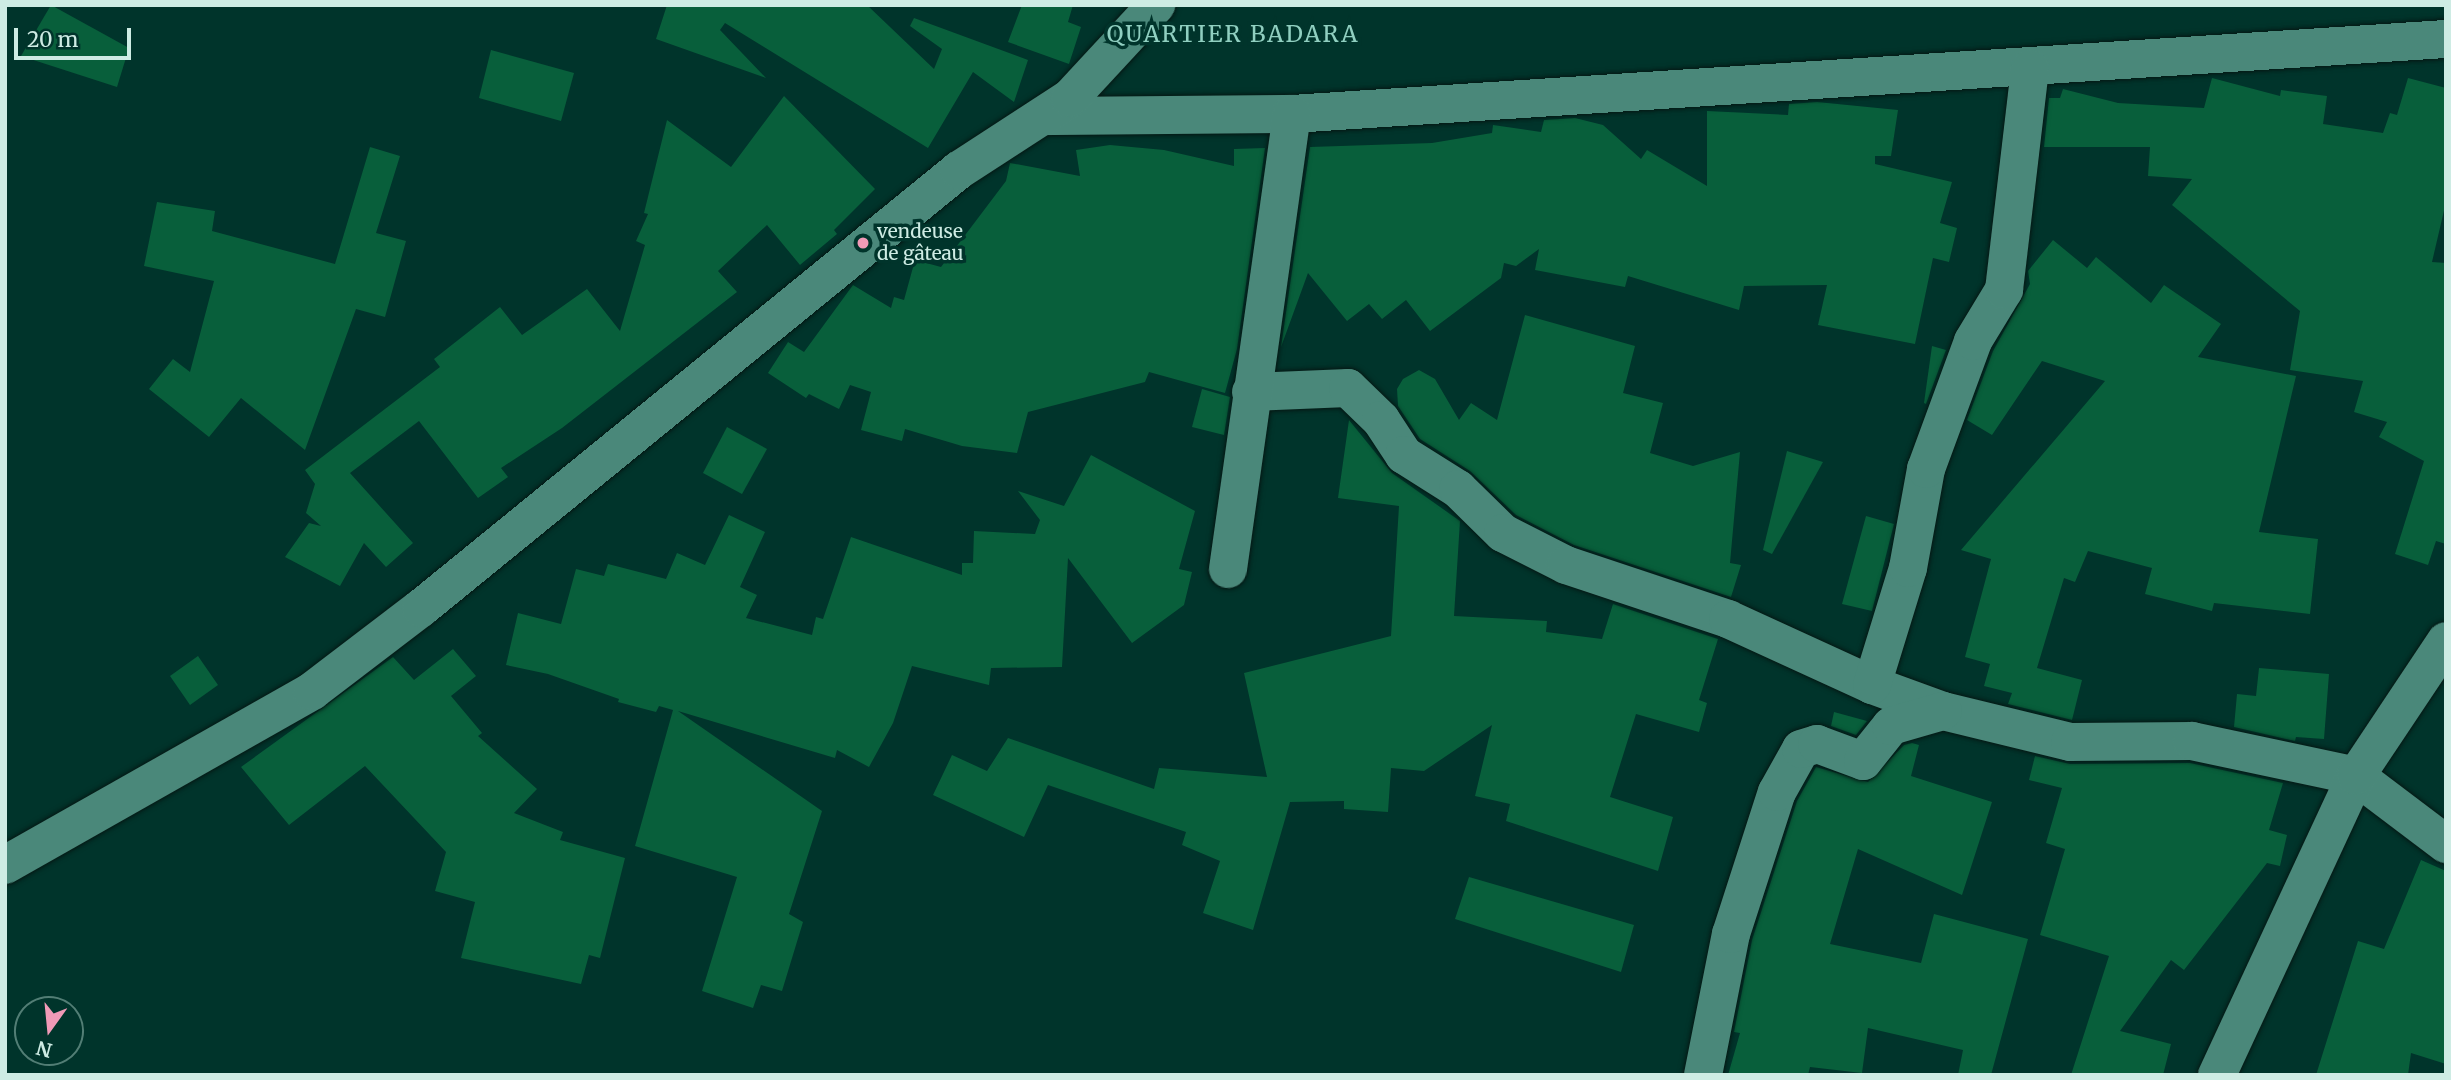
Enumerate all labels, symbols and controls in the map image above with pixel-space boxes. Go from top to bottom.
scale bar [18,14,135,58]
district label: QUARTIER BADARA [1109,20,1357,48]
text: 20 m [27,26,78,53]
place label: vendeuse de gâteau [877,221,963,265]
marker: vendeuse de gâteau [855,235,871,251]
north arrow [14,996,84,1066]
text: N [34,1036,54,1063]

